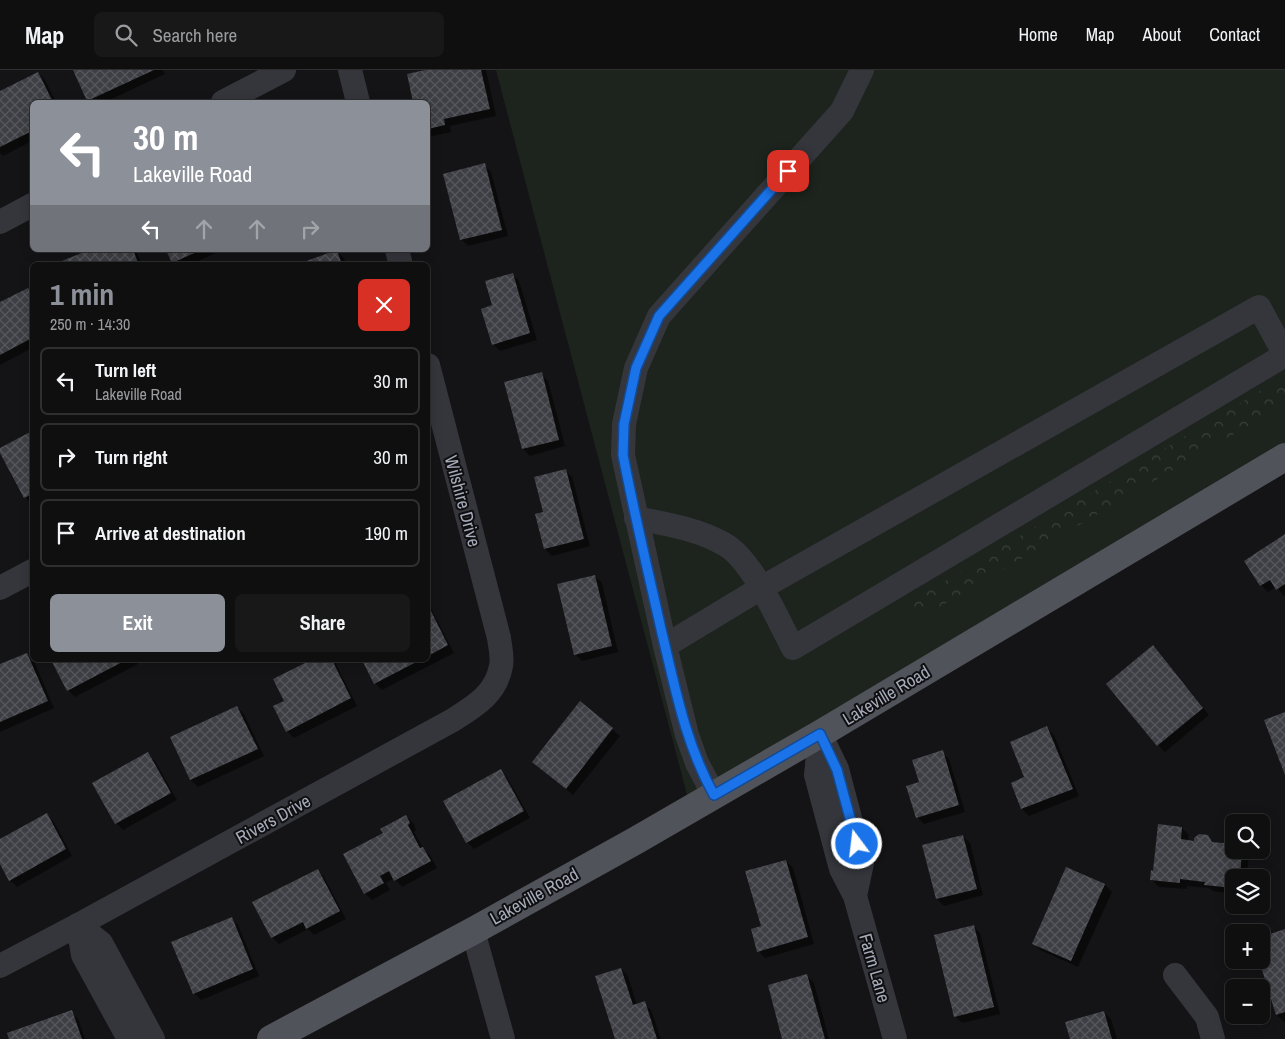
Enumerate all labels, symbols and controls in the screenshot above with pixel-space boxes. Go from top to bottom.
search box [94,12,444,57]
text: Map [25,19,64,51]
icon: search [112,21,140,49]
text: Search here [152,22,237,48]
text: Home [1018,22,1058,47]
text: Map [1086,22,1115,47]
text: About [1143,22,1181,47]
text: Contact [1209,22,1260,47]
text: 30 m [133,114,198,161]
icon: left [50,120,115,185]
pin [767,150,809,192]
icon: arrive [774,157,802,185]
text: Lakeville Road [133,159,252,189]
icon: left [137,215,165,243]
icon: ahead [190,215,218,243]
icon: ahead [243,215,271,243]
icon: right [296,215,324,243]
text: 1 min [50,274,114,314]
button: close [358,279,410,331]
text: 250 m · 14:30 [50,313,130,335]
text: Turn left [95,357,156,383]
icon: left [52,367,80,395]
text: 30 m [373,368,408,394]
text: Lakeville Road [95,383,182,405]
icon: right [52,443,80,471]
text: Turn right [95,444,167,470]
text: 30 m [373,444,408,470]
street label: Wilshire Drive [439,453,487,549]
icon: arrive [52,519,80,547]
text: Arrive at destination [95,520,246,546]
text: 190 m [365,520,408,546]
button: Exit [50,594,225,652]
button: Share [235,594,410,652]
street label: Lakeville Road [838,659,934,731]
street label: Rivers Drive [231,788,315,850]
map controls [1225,814,1270,1024]
button: search [1225,814,1270,859]
position arrow [830,817,882,869]
street label: Lakeville Road [485,861,583,931]
button: layers [1225,869,1270,914]
button: + [1225,924,1270,969]
street label: Farm Lane [853,931,897,1005]
button: − [1225,979,1270,1024]

